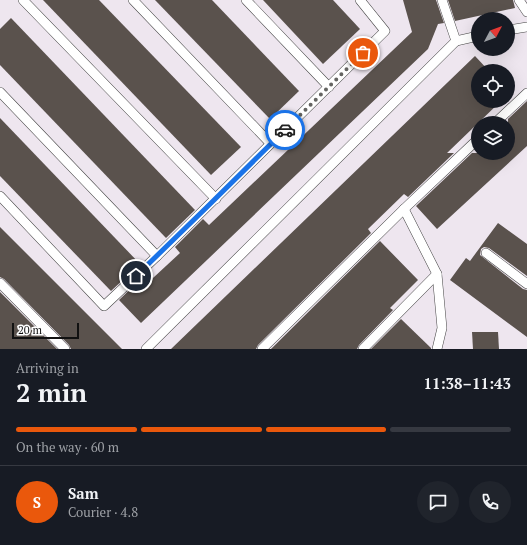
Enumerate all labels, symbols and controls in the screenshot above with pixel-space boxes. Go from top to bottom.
north arrow [471,12,515,56]
map controls [471,12,515,160]
pin [346,36,380,70]
icon: bag [352,42,374,64]
button: locate [471,64,515,108]
courier [265,110,305,150]
button: layers [471,116,515,160]
icon: car [274,119,296,141]
pin [119,259,153,293]
icon: home [125,265,147,287]
scale bar [12,321,79,340]
text: 20 m [18,323,42,337]
text: Arriving in [16,359,79,377]
text: 11:38–11:43 [424,373,511,393]
text: 2 min [16,375,87,409]
text: On the way · 60 m [16,438,119,456]
button: chat [417,481,459,523]
button: phone [469,481,511,523]
text: Sam [68,483,99,503]
text: S [33,492,41,512]
text: Courier · 4.8 [68,503,138,521]

